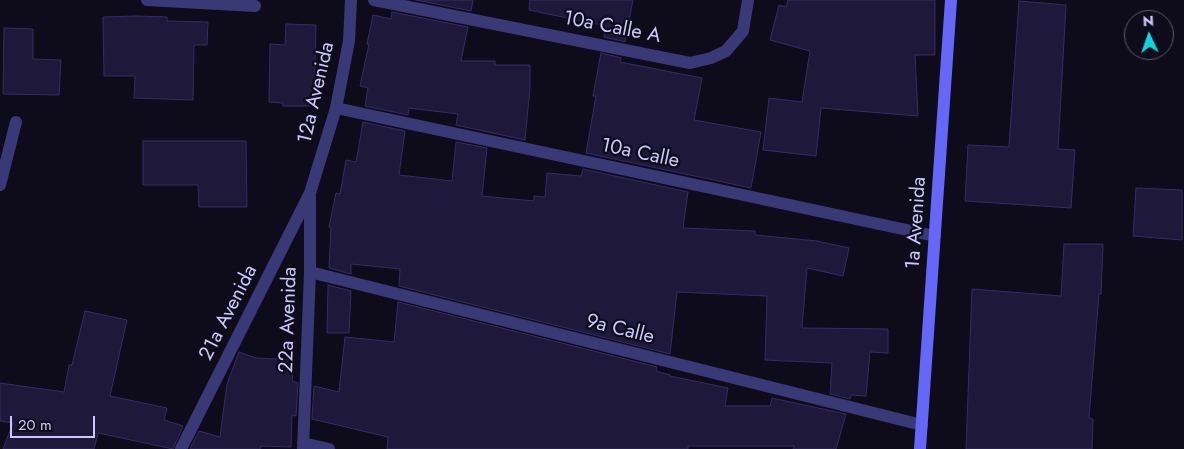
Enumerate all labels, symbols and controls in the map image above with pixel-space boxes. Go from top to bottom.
street label: 10a Calle A [561,7,663,49]
north arrow [1124,10,1174,60]
text: N [1142,11,1154,31]
street label: 12a Avenida [294,40,340,146]
street label: 10a Calle [599,134,681,174]
street label: 1a Avenida [902,176,932,270]
street label: 21a Avenida [195,261,263,365]
street label: 22a Avenida [275,267,303,373]
street label: 9a Calle [583,310,657,350]
scale bar [12,406,98,438]
text: 20 m [18,414,52,436]

